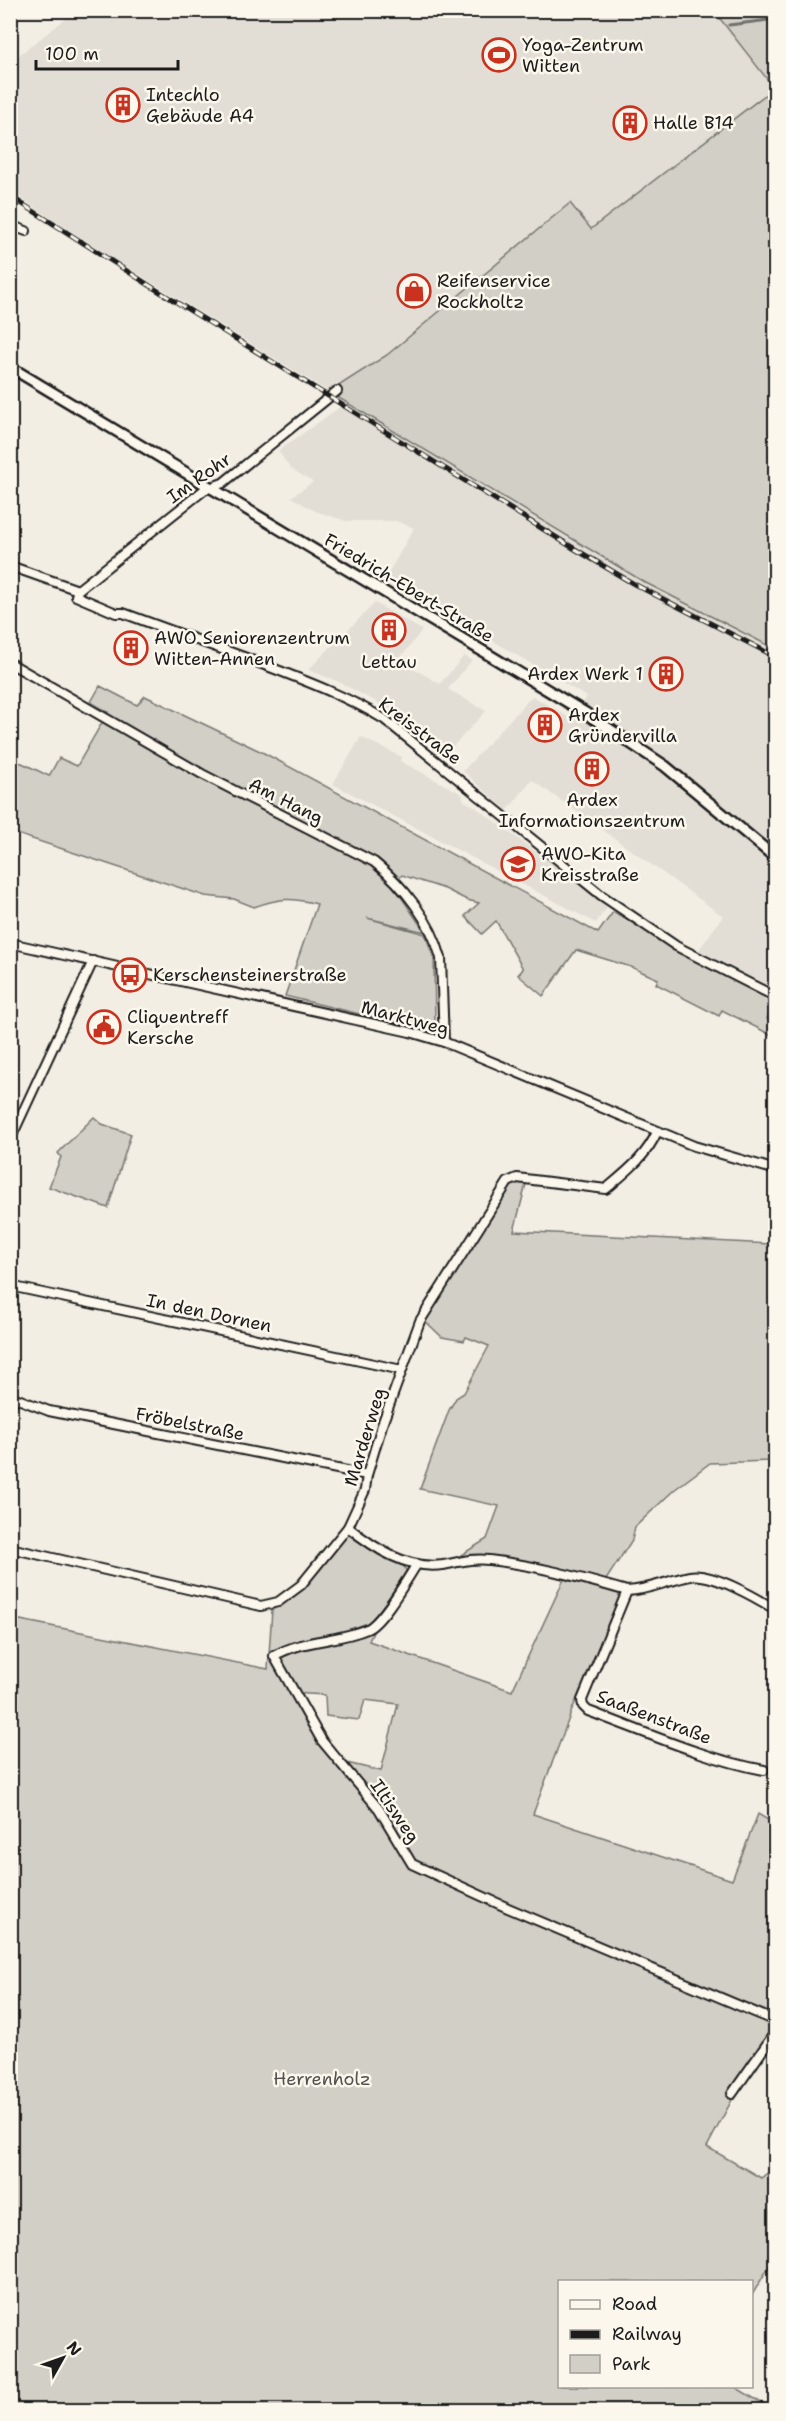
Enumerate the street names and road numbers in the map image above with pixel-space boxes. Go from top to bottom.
street label: Im Rohr [162,447,236,509]
street label: Friedrich-Ebert-Straße [320,528,498,648]
street label: Kreisstraße [374,692,466,770]
street label: Am Hang [245,772,327,830]
street label: Marktweg [358,995,452,1041]
street label: In den Dornen [144,1288,274,1338]
street label: Marderweg [339,1385,391,1489]
street label: Fröbelstraße [133,1402,247,1446]
street label: Saaßenstraße [593,1684,715,1750]
street label: Iltisweg [365,1774,425,1848]

